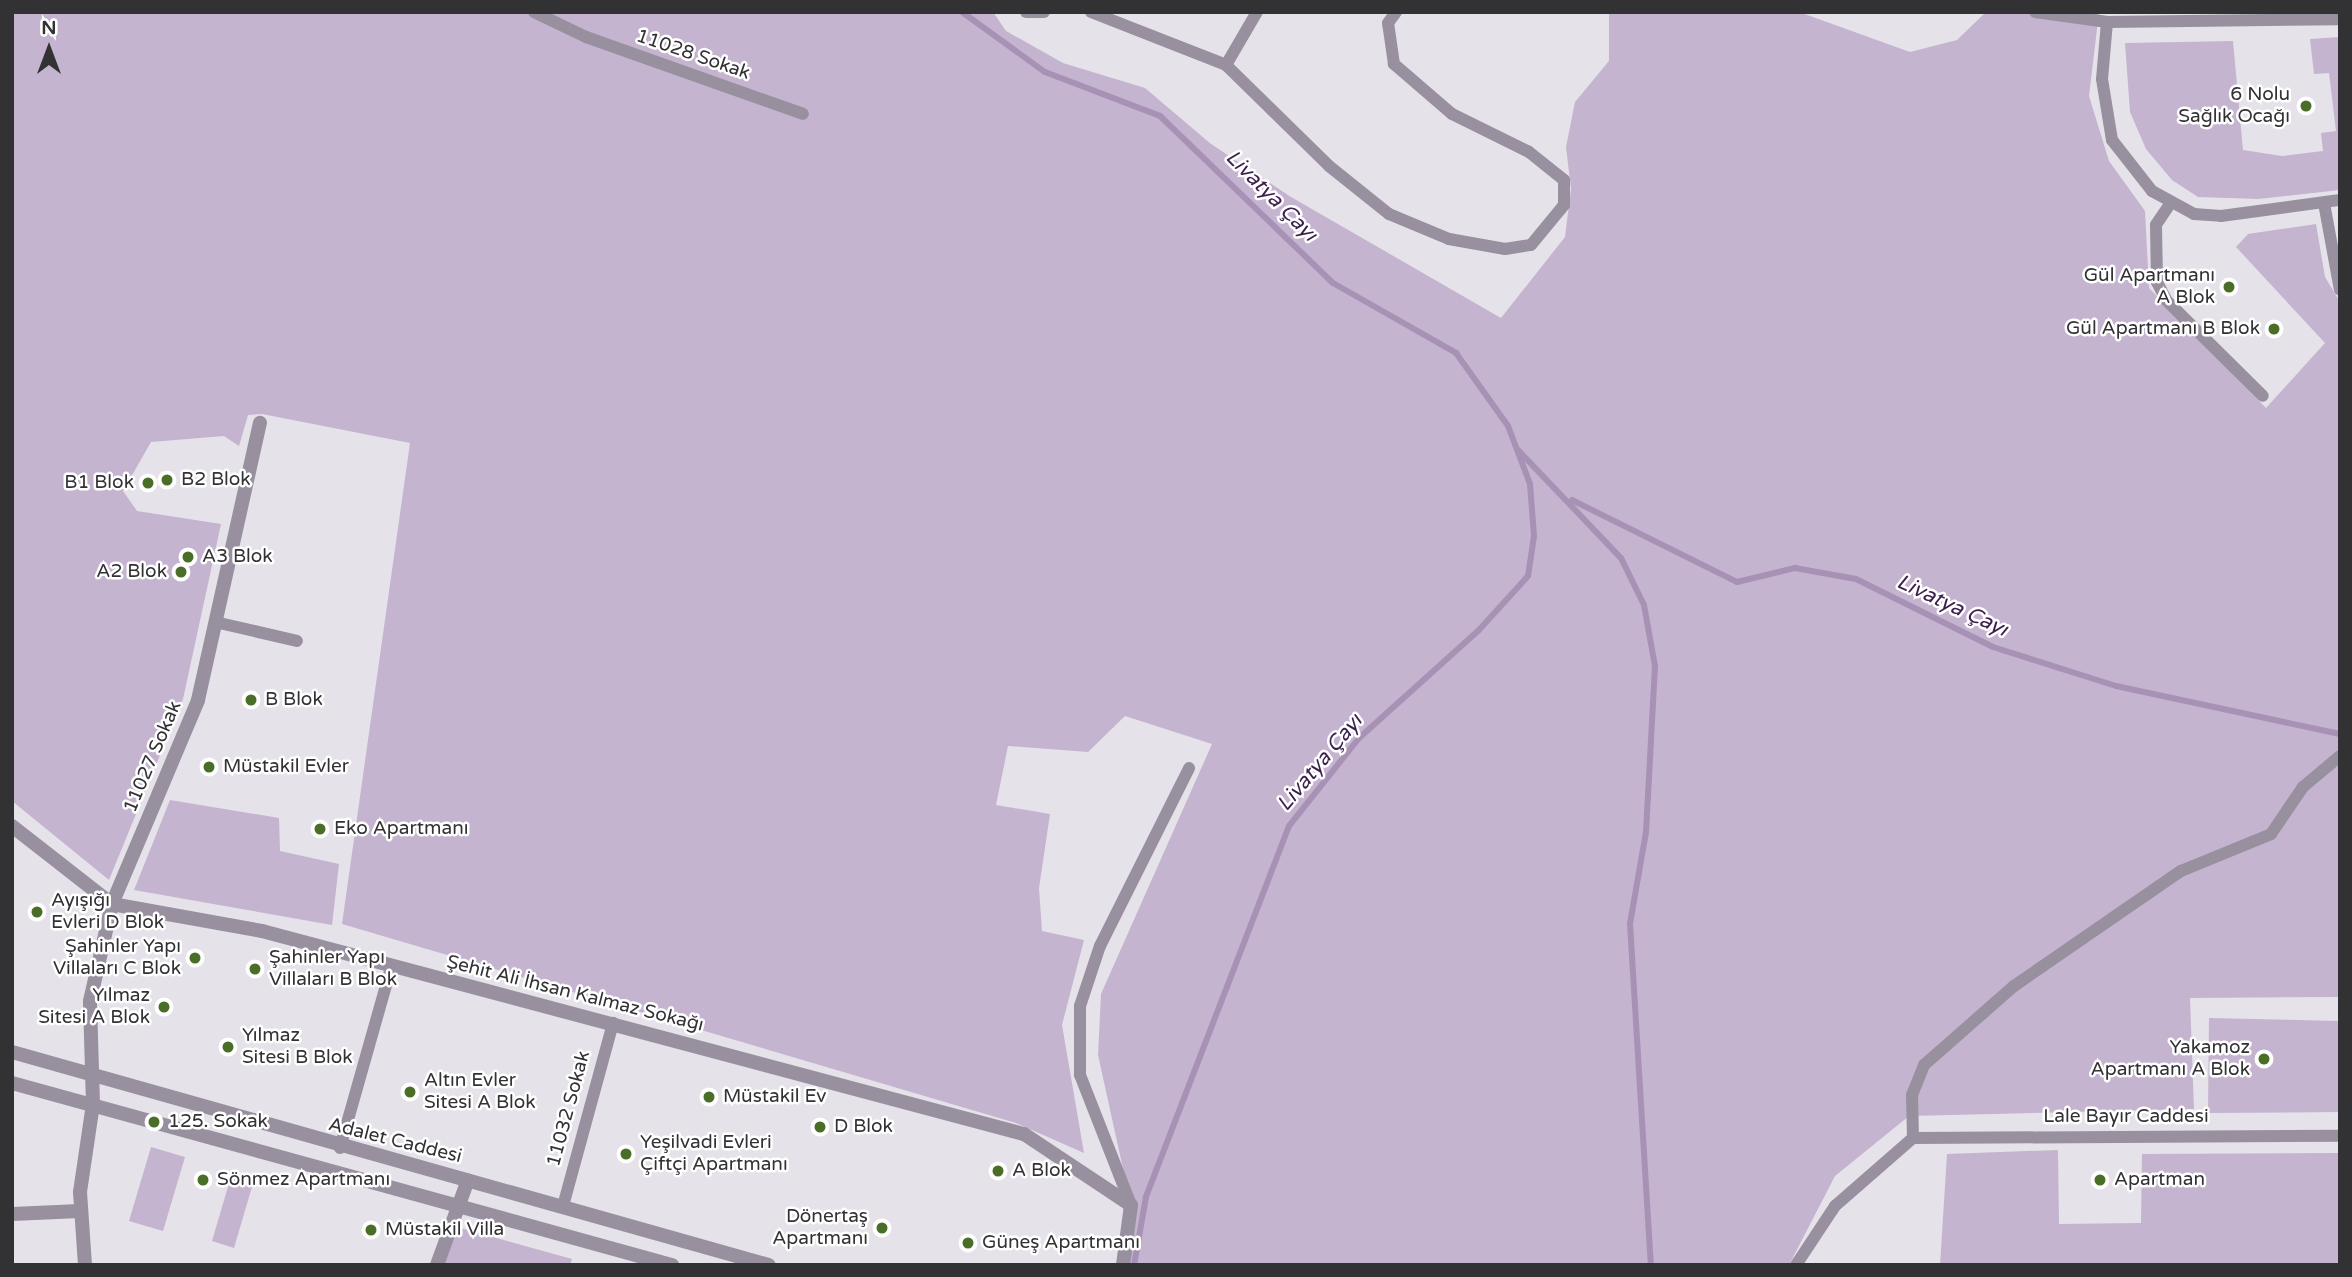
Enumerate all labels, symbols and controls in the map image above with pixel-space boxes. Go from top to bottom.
north arrow [14,14,84,84]
text: N [41,17,57,39]
street label: 11028 Sokak [633,25,753,85]
place label: 6 Nolu Sağlık Ocağı [2178,84,2290,128]
marker: 6 Nolu Sağlık Ocağı [2296,96,2316,116]
water label: Livatya Çayı [1220,145,1322,247]
place label: Gül Apartmanı A Blok [2084,265,2215,309]
marker: Gül Apartmanı A Blok [2221,279,2237,295]
place label: Gül Apartmanı B Blok [2066,318,2260,340]
marker: Gül Apartmanı B Blok [2266,321,2282,337]
place label: B2 Blok [181,469,251,491]
place label: B1 Blok [64,472,134,494]
marker: B2 Blok [159,472,175,488]
marker: B1 Blok [140,475,156,491]
place label: A3 Blok [202,546,273,568]
marker: A3 Blok [180,549,196,565]
place label: A2 Blok [96,561,167,583]
marker: A2 Blok [173,564,189,580]
water label: Livatya Çayı [1893,569,2011,643]
place label: B Blok [265,689,323,711]
marker: B Blok [243,692,259,708]
street label: 11027 Sokak [119,698,187,816]
water label: Livatya Çayı [1272,709,1368,817]
place label: Müstakil Evler [223,756,349,778]
marker: Müstakil Evler [201,759,217,775]
place label: Eko Apartmanı [334,818,468,840]
marker: Eko Apartmanı [312,821,328,837]
place label: Ayışığı Evleri D Blok [51,890,164,934]
marker: Ayışığı Evleri D Blok [29,904,45,920]
place label: Şahinler Yapı Villaları C Blok [53,936,181,980]
place label: Şahinler Yapı Villaları B Blok [269,947,397,991]
marker: Şahinler Yapı Villaları C Blok [187,950,203,966]
street label: Şehit Ali İhsan Kalmaz Sokağı [444,951,706,1037]
marker: Şahinler Yapı Villaları B Blok [247,961,263,977]
place label: Yılmaz Sitesi A Blok [38,985,150,1029]
marker: Yılmaz Sitesi A Blok [156,999,172,1015]
place label: Yılmaz Sitesi B Blok [242,1025,353,1069]
place label: Yakamoz Apartmanı A Blok [2091,1037,2250,1081]
marker: Yılmaz Sitesi B Blok [220,1039,236,1055]
street label: 11032 Sokak [543,1049,595,1169]
marker: Yakamoz Apartmanı A Blok [2256,1051,2272,1067]
place label: Altın Evler Sitesi A Blok [424,1070,536,1114]
marker: Altın Evler Sitesi A Blok [402,1084,418,1100]
place label: Müstakil Ev [723,1086,826,1108]
marker: Müstakil Ev [701,1089,717,1105]
street label: Lale Bayır Caddesi [2043,1106,2209,1128]
place label: 125. Sokak [168,1111,268,1133]
street label: Adalet Caddesi [326,1113,464,1169]
marker: 125. Sokak [146,1114,162,1130]
place label: D Blok [834,1116,893,1138]
marker: D Blok [812,1119,828,1135]
place label: Yeşilvadi Evleri Çiftçi Apartmanı [640,1132,788,1176]
marker: Yeşilvadi Evleri Çiftçi Apartmanı [618,1146,634,1162]
place label: A Blok [1012,1160,1071,1182]
marker: A Blok [990,1163,1006,1179]
place label: Sönmez Apartmanı [217,1169,390,1191]
place label: Apartman [2114,1169,2205,1191]
marker: Sönmez Apartmanı [195,1172,211,1188]
marker: Apartman [2092,1172,2108,1188]
place label: Dönertaş Apartmanı [772,1206,868,1250]
place label: Müstakil Villa [385,1219,504,1241]
marker: Dönertaş Apartmanı [874,1220,890,1236]
marker: Müstakil Villa [363,1222,379,1238]
place label: Güneş Apartmanı [982,1232,1140,1254]
marker: Güneş Apartmanı [960,1235,976,1251]

